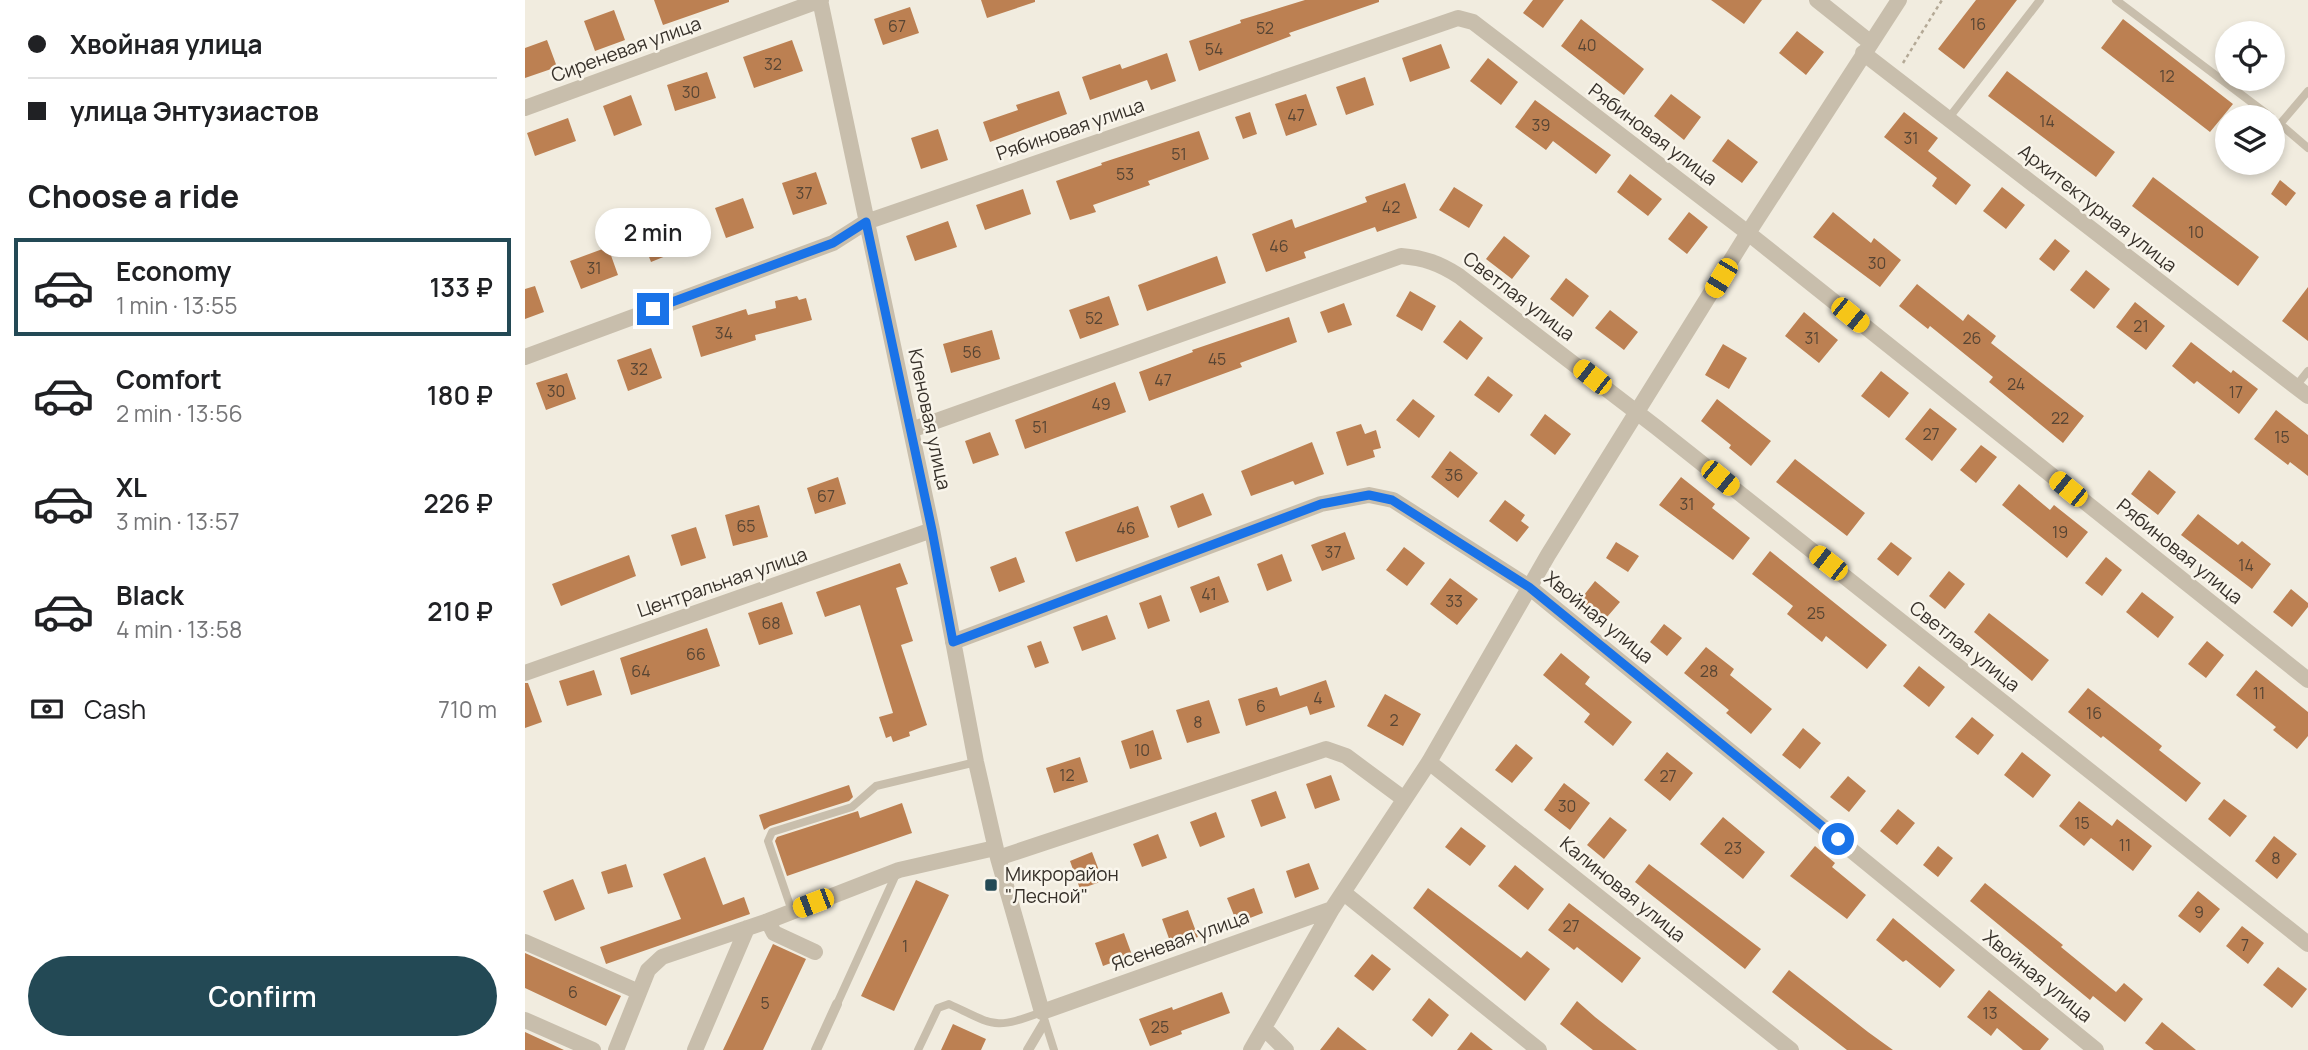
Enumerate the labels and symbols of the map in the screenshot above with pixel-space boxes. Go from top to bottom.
street label: Сиреневая улица [547,10,705,88]
house number: 16 [1970,13,1986,35]
house number: 67 [888,15,906,37]
house number: 52 [1256,17,1274,39]
house number: 40 [1577,34,1597,56]
house number: 54 [1205,38,1223,60]
house number: 32 [764,53,782,75]
house number: 12 [2159,65,2175,87]
street label: Рябиновая улица [1583,77,1723,191]
house number: 30 [682,81,700,103]
street label: Рябиновая улица [992,91,1148,167]
house number: 47 [1287,104,1305,126]
house number: 14 [2039,110,2055,132]
house number: 39 [1532,114,1550,136]
house number: 31 [1903,127,1919,149]
street label: Архитектурная улица [2013,138,2183,278]
house number: 51 [1171,143,1187,165]
house number: 53 [1116,163,1134,185]
house number: 37 [796,182,812,204]
house number: 42 [1382,196,1400,218]
callout: 2 min [595,208,711,256]
house number: 10 [2188,221,2204,243]
house number: 46 [1269,235,1289,257]
street label: Светлая улица [1458,245,1580,347]
house number: 30 [1868,252,1886,274]
car [1702,255,1741,301]
house number: 31 [586,257,602,279]
route end [637,293,669,325]
car [1828,294,1873,336]
house number: 52 [1085,307,1103,329]
house number: 21 [2133,315,2149,337]
house number: 34 [715,322,733,344]
house number: 31 [1804,327,1820,349]
house number: 26 [1962,327,1982,349]
house number: 56 [962,341,982,363]
street label: Кленовая улица [902,346,958,492]
house number: 45 [1208,348,1226,370]
car [1569,356,1616,398]
house number: 32 [630,358,648,380]
house number: 47 [1154,369,1172,391]
house number: 24 [2007,373,2025,395]
house number: 30 [547,380,565,402]
house number: 17 [2229,381,2243,403]
house number: 49 [1091,393,1111,415]
house number: 22 [2051,407,2069,429]
house number: 51 [1032,416,1048,438]
house number: 27 [1922,423,1940,445]
house number: 15 [2274,426,2290,448]
car [1698,457,1743,499]
house number: 36 [1445,464,1463,486]
car [2046,468,2091,510]
house number: 67 [817,485,835,507]
street label: Рябиновая улица [2112,492,2248,610]
house number: 31 [1679,493,1695,515]
house number: 65 [736,515,756,537]
house number: 46 [1116,517,1136,539]
house number: 19 [2052,521,2068,543]
street label: Центральная улица [634,541,810,623]
house number: 37 [1325,541,1341,563]
car [1805,542,1852,584]
house number: 14 [2238,554,2254,576]
street label: Хвойная улица [1539,565,1659,669]
house number: 41 [1201,583,1217,605]
house number: 33 [1445,590,1463,612]
street label: Светлая улица [1904,595,2026,697]
house number: 25 [1807,602,1825,624]
house number: 68 [761,612,781,634]
house number: 66 [686,643,706,665]
house number: 64 [631,660,651,682]
house number: 28 [1700,660,1718,682]
house number: 11 [2253,682,2265,704]
house number: 4 [1313,687,1323,709]
house number: 6 [1256,695,1266,717]
house number: 16 [2086,702,2102,724]
house number: 2 [1389,709,1399,731]
house number: 8 [1193,711,1203,733]
house number: 10 [1134,739,1150,761]
house number: 12 [1059,764,1075,786]
house number: 27 [1659,765,1677,787]
house number: 30 [1558,795,1576,817]
house number: 15 [2074,812,2090,834]
route start [1822,823,1854,855]
street label: Калиновая улица [1555,830,1691,948]
house number: 11 [2119,834,2131,856]
house number: 23 [1724,837,1742,859]
house number: 8 [2271,847,2281,869]
place label: Микрорайон "Лесной" [1005,861,1119,909]
marker: Микрорайон "Лесной" [983,877,999,893]
car [790,886,837,920]
house number: 9 [2194,901,2204,923]
street label: Ясеневая улица [1108,903,1252,977]
house number: 27 [1562,915,1580,937]
street label: Хвойная улица [1978,924,2098,1028]
house number: 7 [2241,934,2249,956]
house number: 1 [902,935,908,957]
house number: 6 [568,981,578,1003]
house number: 5 [760,992,770,1014]
house number: 13 [1982,1002,1998,1024]
house number: 25 [1151,1016,1169,1038]

